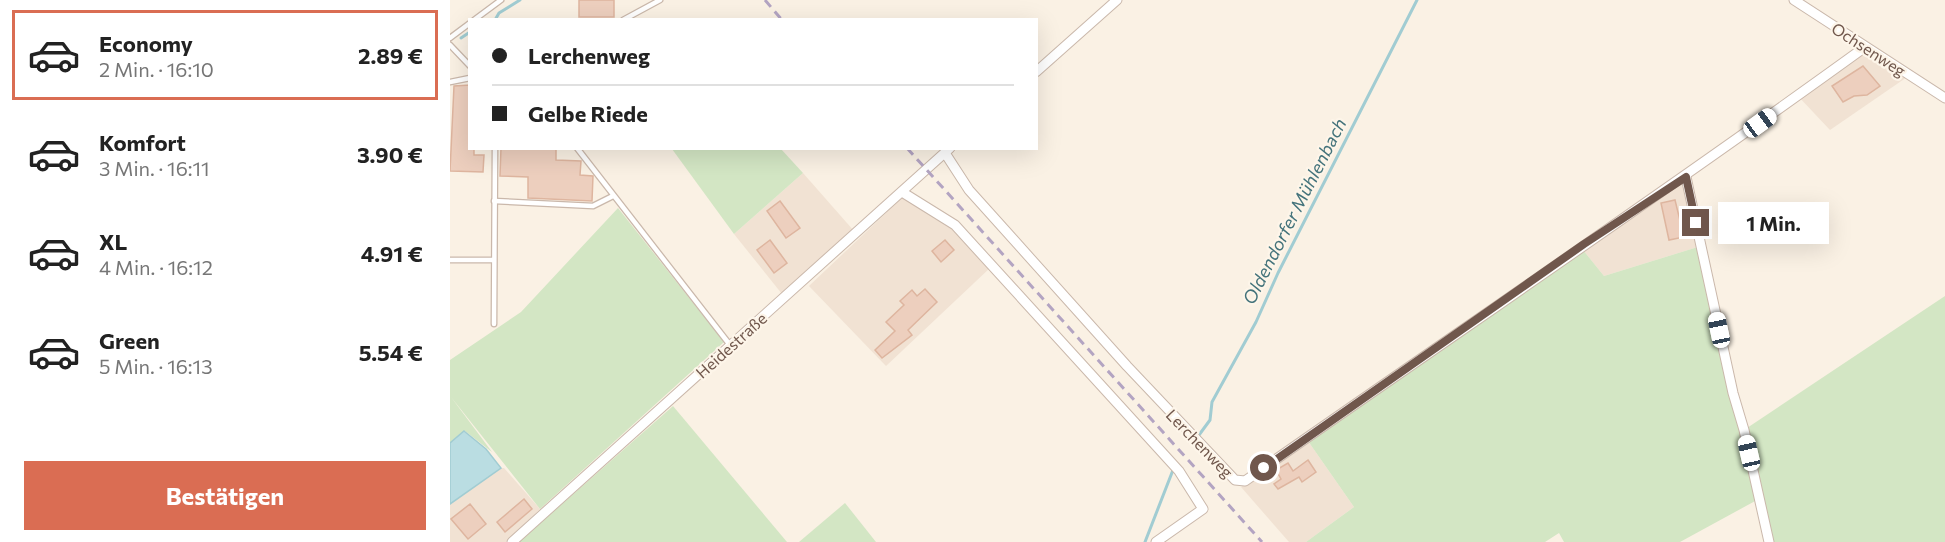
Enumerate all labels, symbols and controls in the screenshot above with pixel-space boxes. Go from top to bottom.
street label: Ochsenweg [1828,18,1910,80]
icon: car [27,28,81,82]
text: Economy [99,30,193,57]
text: 2.89 € [358,42,423,69]
text: Lerchenweg [528,42,650,69]
text: 2 Min. · 16:10 [99,57,214,81]
text: Gelbe Riede [528,100,648,127]
car [1740,105,1780,141]
water label: Oldendorfer Mühlenbach [1237,114,1351,308]
icon: car [27,127,81,181]
text: Komfort [99,129,186,156]
text: 3.90 € [357,141,423,168]
text: 3 Min. · 16:11 [99,156,210,180]
callout: 1 Min. [1717,202,1828,244]
route end [1682,209,1709,236]
text: 1 Min. [1746,211,1801,235]
icon: car [27,226,81,280]
text: XL [99,228,127,255]
text: 4.91 € [361,240,423,267]
text: 4 Min. · 16:12 [99,255,213,279]
street label: Heidestraße [692,308,770,382]
car [1706,311,1732,349]
icon: car [27,325,81,379]
text: Green [99,327,160,354]
text: 5.54 € [359,339,423,366]
text: 5 Min. · 16:13 [99,354,213,378]
street label: Lerchenweg [1163,405,1238,481]
car [1736,433,1762,473]
route start [1250,454,1277,481]
button: Bestätigen [24,461,426,530]

